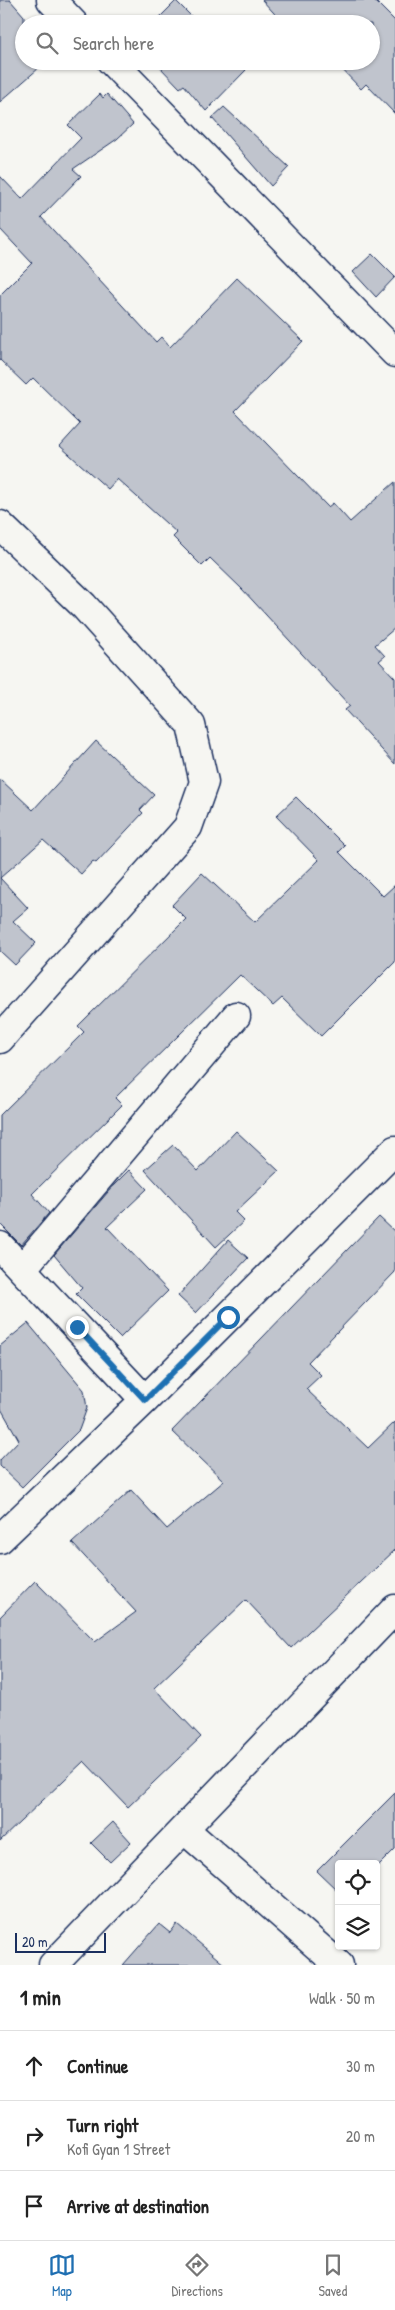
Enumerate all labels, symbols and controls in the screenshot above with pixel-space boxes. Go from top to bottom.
search box [15,15,380,70]
icon: search [33,29,61,57]
text: Search here [73,30,154,56]
route start [217,1306,240,1329]
route end [66,1316,89,1339]
map controls [335,1860,380,1950]
button: locate [335,1860,380,1905]
button: layers [335,1905,380,1950]
scale bar [15,1930,106,1953]
text: 20 m [22,1932,48,1951]
text: 1 min [20,1983,61,2012]
text: Walk · 50 m [309,1987,375,2009]
icon: ahead [20,2052,48,2080]
text: Continue [67,2053,128,2079]
text: 30 m [346,2055,375,2077]
text: Turn right [67,2112,138,2138]
icon: right [20,2122,48,2150]
text: 20 m [346,2125,375,2147]
text: Kofi Gyan 1 Street [67,2138,170,2160]
icon: arrive [20,2192,48,2220]
text: Arrive at destination [67,2193,209,2219]
tab: Map [48,2251,76,2300]
tab: Directions [171,2251,223,2300]
tab: Saved [319,2251,347,2300]

